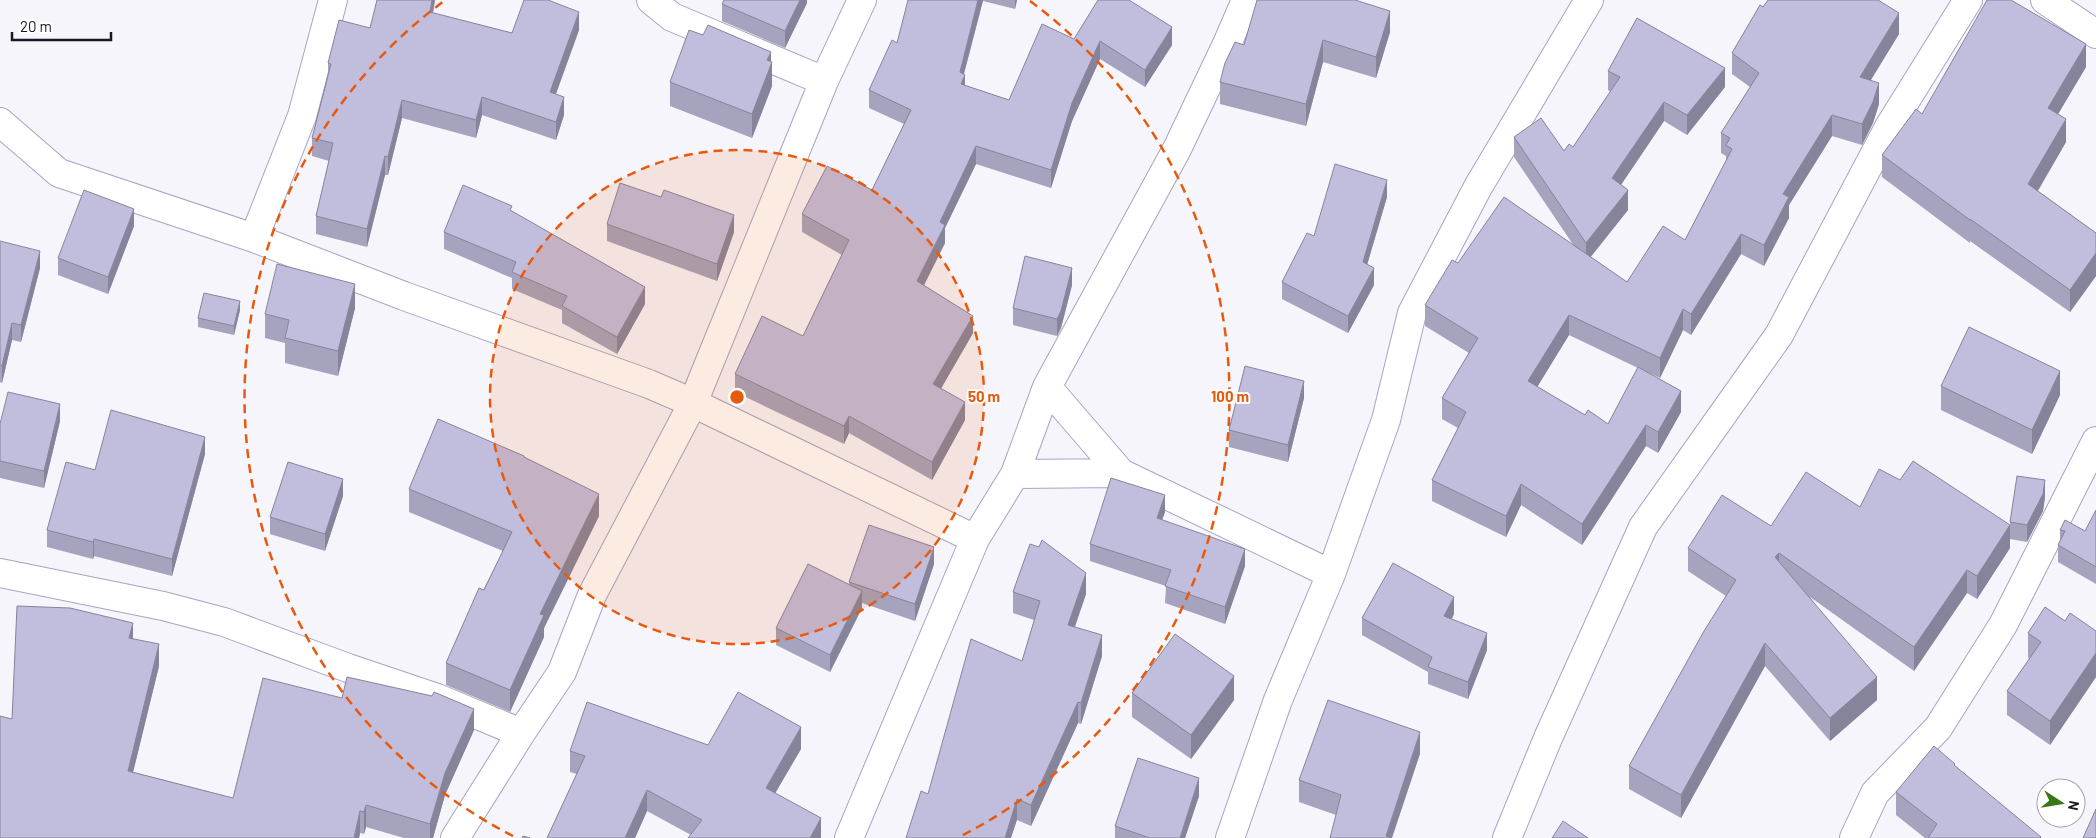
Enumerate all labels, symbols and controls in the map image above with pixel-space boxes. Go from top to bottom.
scale bar [12,10,111,42]
text: 20 m [20,17,52,35]
text: 50 m [968,387,1000,405]
text: 100 m [1211,387,1249,405]
centre of rings [728,388,746,406]
north arrow [2036,778,2086,828]
text: N [2065,799,2083,812]

